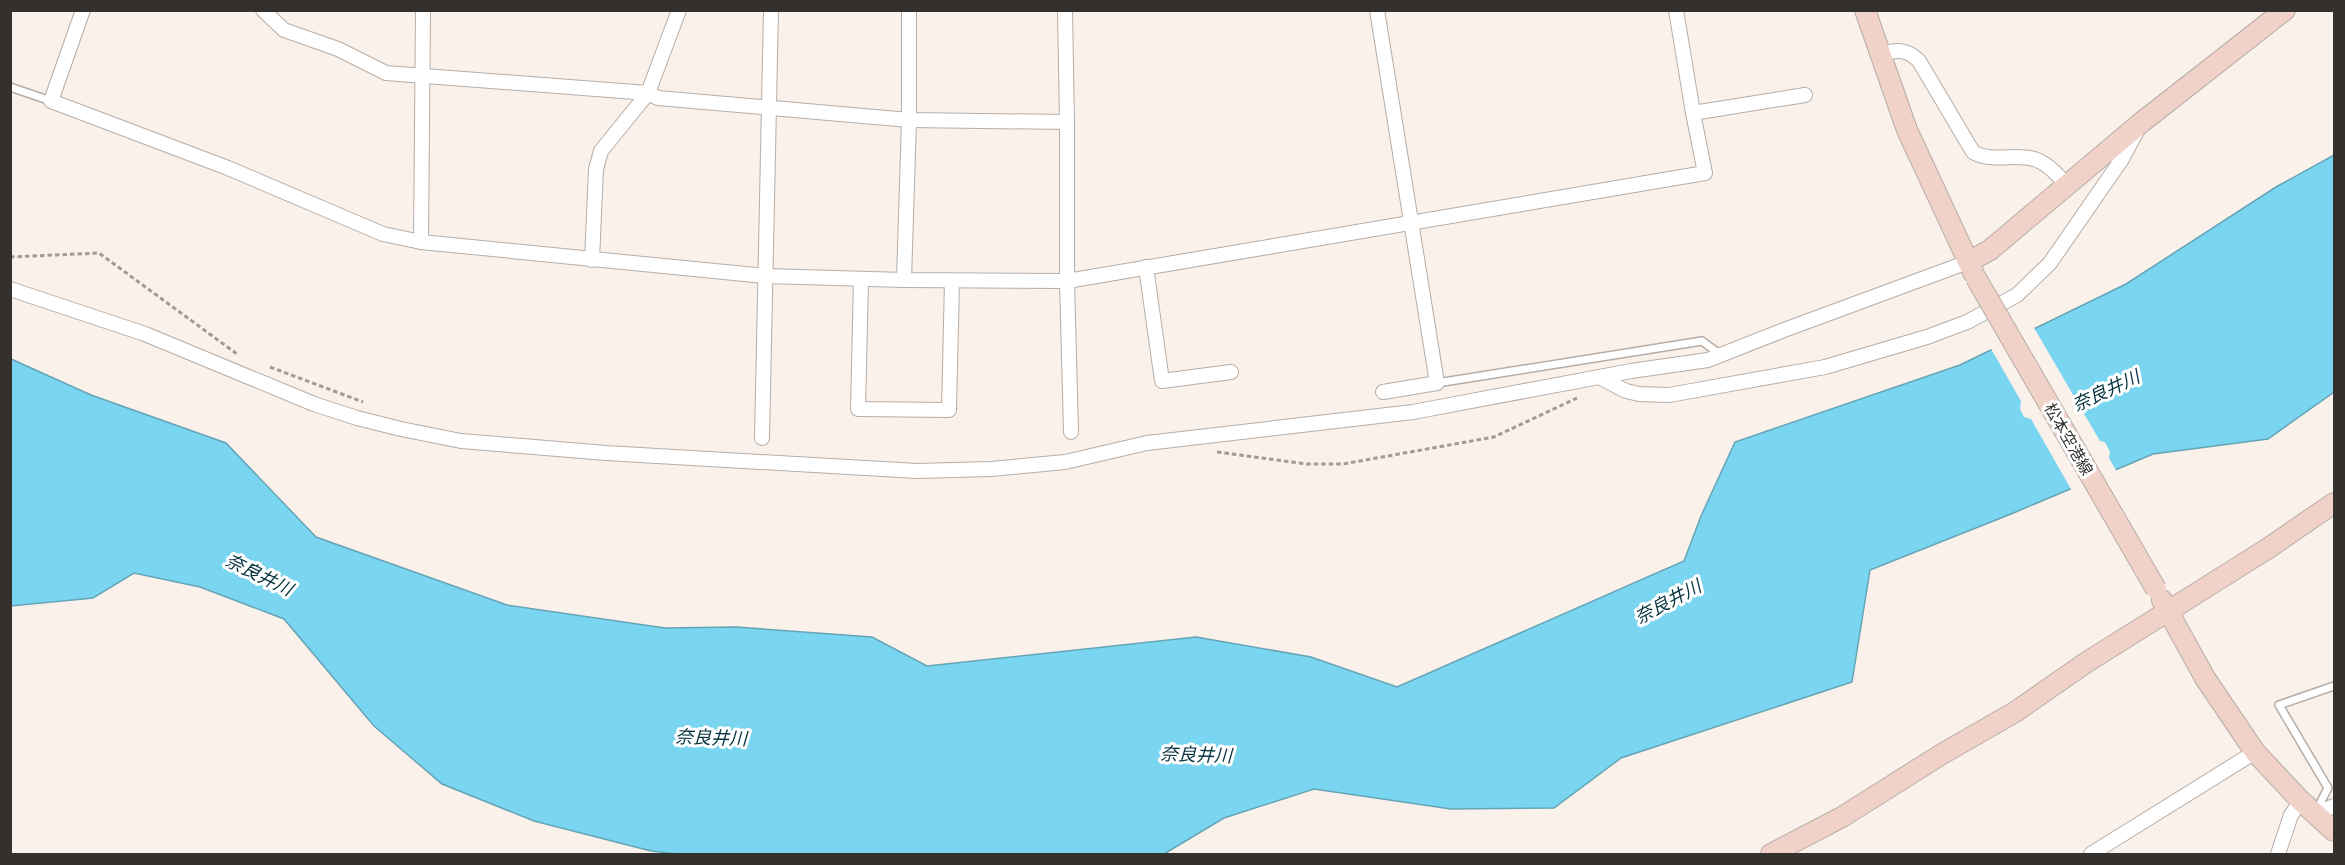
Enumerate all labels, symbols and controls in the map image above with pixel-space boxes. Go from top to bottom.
water label: 奈良井川 [2068,363,2146,418]
street label: 松本空港線 [2039,399,2099,480]
water label: 奈良井川 [221,548,299,603]
water label: 奈良井川 [1630,573,1708,630]
water label: 奈良井川 [675,724,749,752]
water label: 奈良井川 [1160,741,1234,769]

